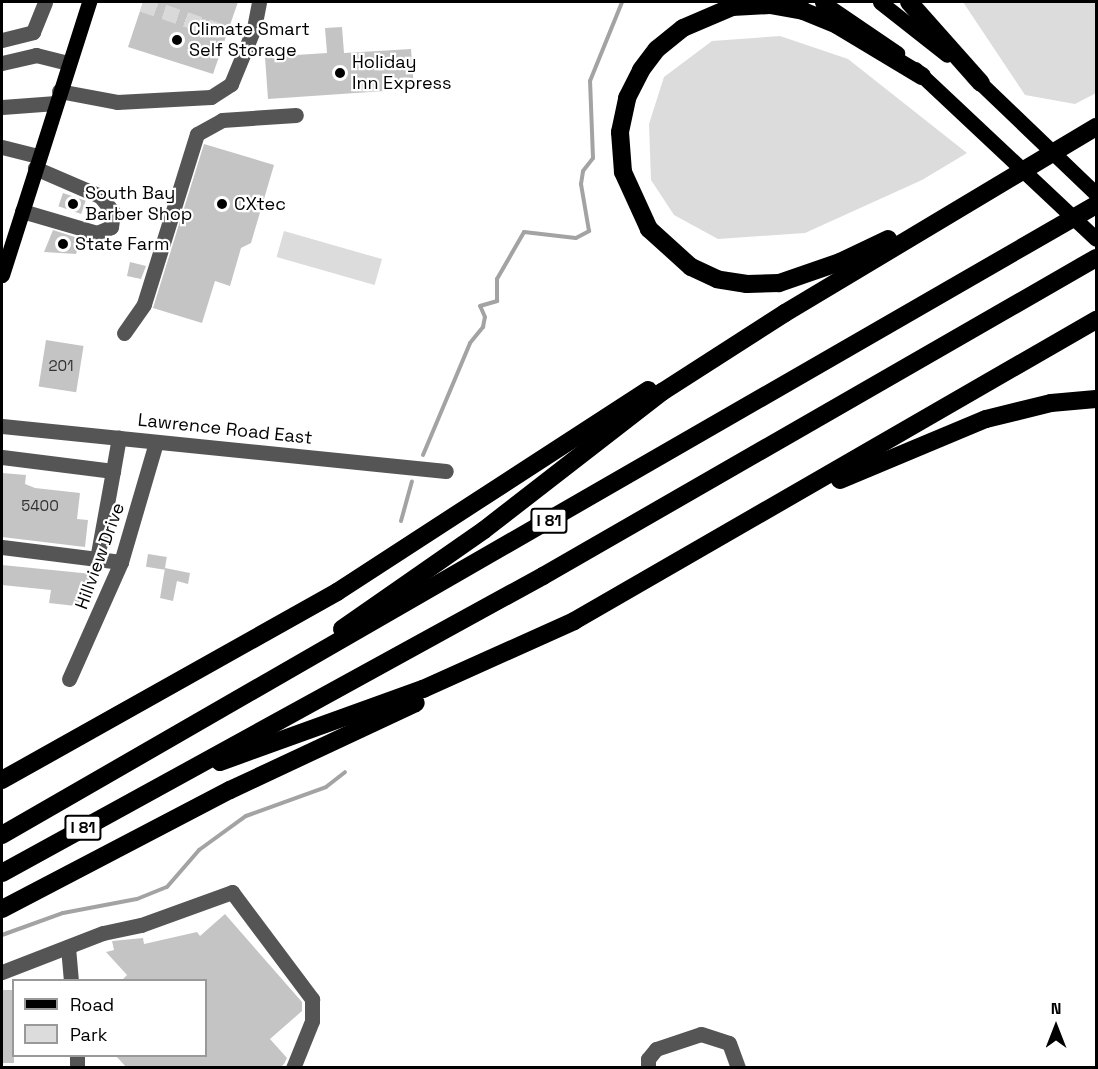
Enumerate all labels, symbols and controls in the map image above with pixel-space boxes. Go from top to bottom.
place label: Climate Smart Self Storage [189,19,310,62]
marker: Climate Smart Self Storage [170,33,184,47]
place label: Holiday Inn Express [352,52,452,94]
marker: Holiday Inn Express [333,66,347,80]
place label: South Bay Barber Shop [85,183,192,226]
place label: CXtec [234,193,286,215]
marker: South Bay Barber Shop [66,197,80,211]
marker: CXtec [215,197,229,211]
place label: State Farm [75,233,169,255]
marker: State Farm [56,237,70,251]
house number: 201 [49,357,73,375]
street label: Lawrence Road East [137,409,313,449]
house number: 5400 [21,497,59,515]
street label: Hillview Drive [71,500,129,612]
road number: I 81 [530,508,568,534]
road number: I 81 [64,815,103,841]
legend [12,979,207,1057]
text: Road [70,993,114,1016]
north arrow [1026,997,1086,1057]
text: N [1051,998,1061,1019]
text: Park [70,1023,107,1046]

